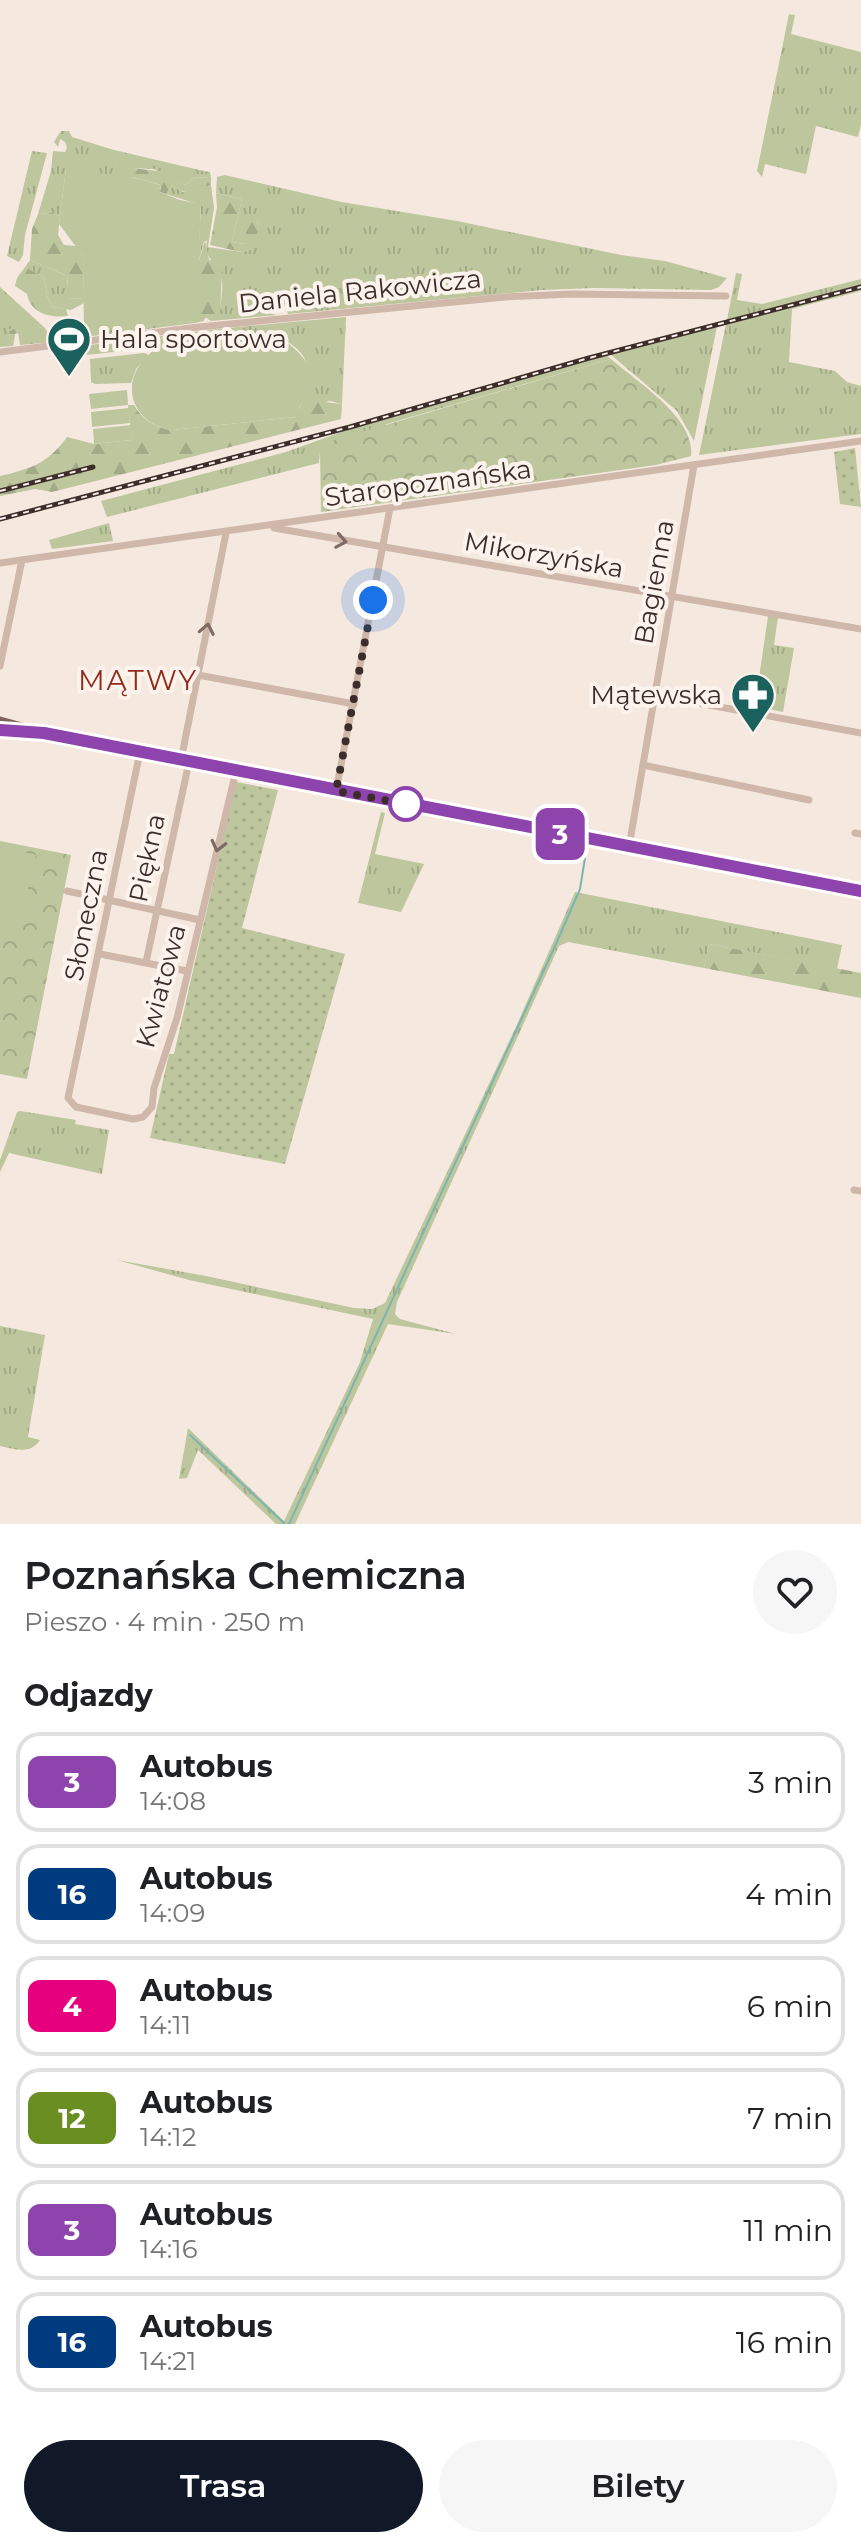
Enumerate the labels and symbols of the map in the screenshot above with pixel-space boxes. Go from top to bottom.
street label: Daniela Rakowicza [237,262,483,320]
sports icon: Hala sportowa [45,315,93,378]
place label: Hala sportowa [100,323,287,355]
street label: Staropoznańska [323,453,533,513]
street label: Bagienna [627,517,681,647]
street label: Mikorzyńska [462,525,626,585]
one-way arrow [334,531,348,548]
your location [353,580,393,620]
one-way arrow [197,622,214,635]
district label: MĄTWY [78,663,198,697]
pharmacy icon: Mątewska [729,671,777,734]
place label: Mątewska [590,679,722,711]
unlabelled marker [389,787,423,821]
line badge: 3 [534,808,586,860]
street label: Piękna [122,811,172,905]
one-way arrow [210,838,227,852]
street label: Słoneczna [58,846,114,984]
street label: Kwiatowa [129,921,193,1051]

